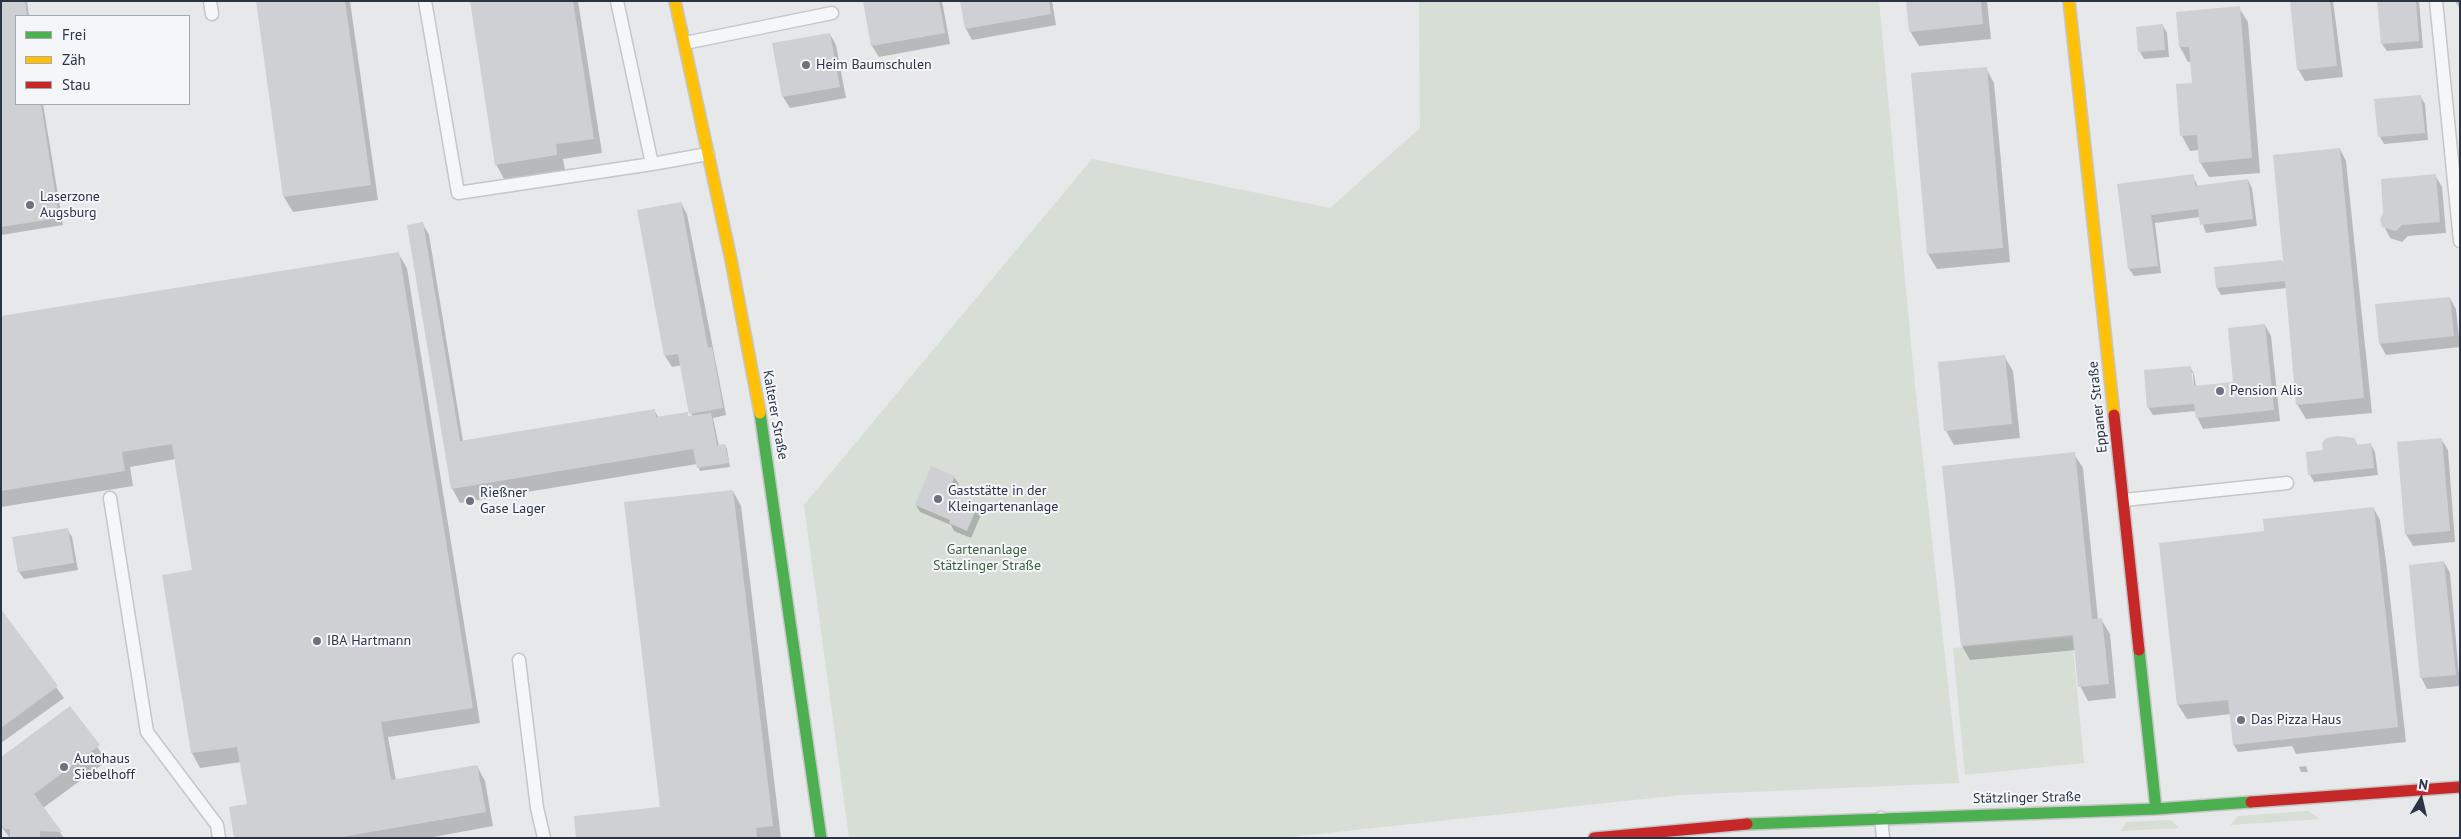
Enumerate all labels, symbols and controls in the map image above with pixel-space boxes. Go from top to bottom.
legend [15,15,190,105]
text: Frei [62,25,87,44]
text: Zäh [62,50,86,69]
place label: Heim Baumschulen [816,57,932,73]
marker: Heim Baumschulen [800,59,812,71]
text: Stau [62,75,91,94]
place label: Laserzone Augsburg [40,189,100,222]
marker: Laserzone Augsburg [24,199,36,211]
street label: Eppaner Straße [2085,360,2111,454]
street label: Kalterer Straße [759,369,791,461]
place label: Pension Alis [2230,383,2303,399]
marker: Pension Alis [2214,385,2226,397]
place label: Gaststätte in der Kleingartenanlage [948,483,1058,516]
place label: Rießner Gase Lager [480,485,546,518]
marker: Gaststätte in der Kleingartenanlage [932,493,944,505]
marker: Rießner Gase Lager [464,495,476,507]
park label: Gartenanlage Stätzlinger Straße [933,542,1041,574]
place label: IBA Hartmann [327,633,411,649]
marker: IBA Hartmann [311,635,323,647]
place label: Das Pizza Haus [2251,712,2341,728]
marker: Das Pizza Haus [2235,714,2247,726]
place label: Autohaus Siebelhoff [74,751,135,784]
marker: Autohaus Siebelhoff [58,761,70,773]
north arrow [2396,774,2446,824]
text: N [2417,775,2429,794]
street label: Stätzlinger Straße [1973,789,2081,807]

